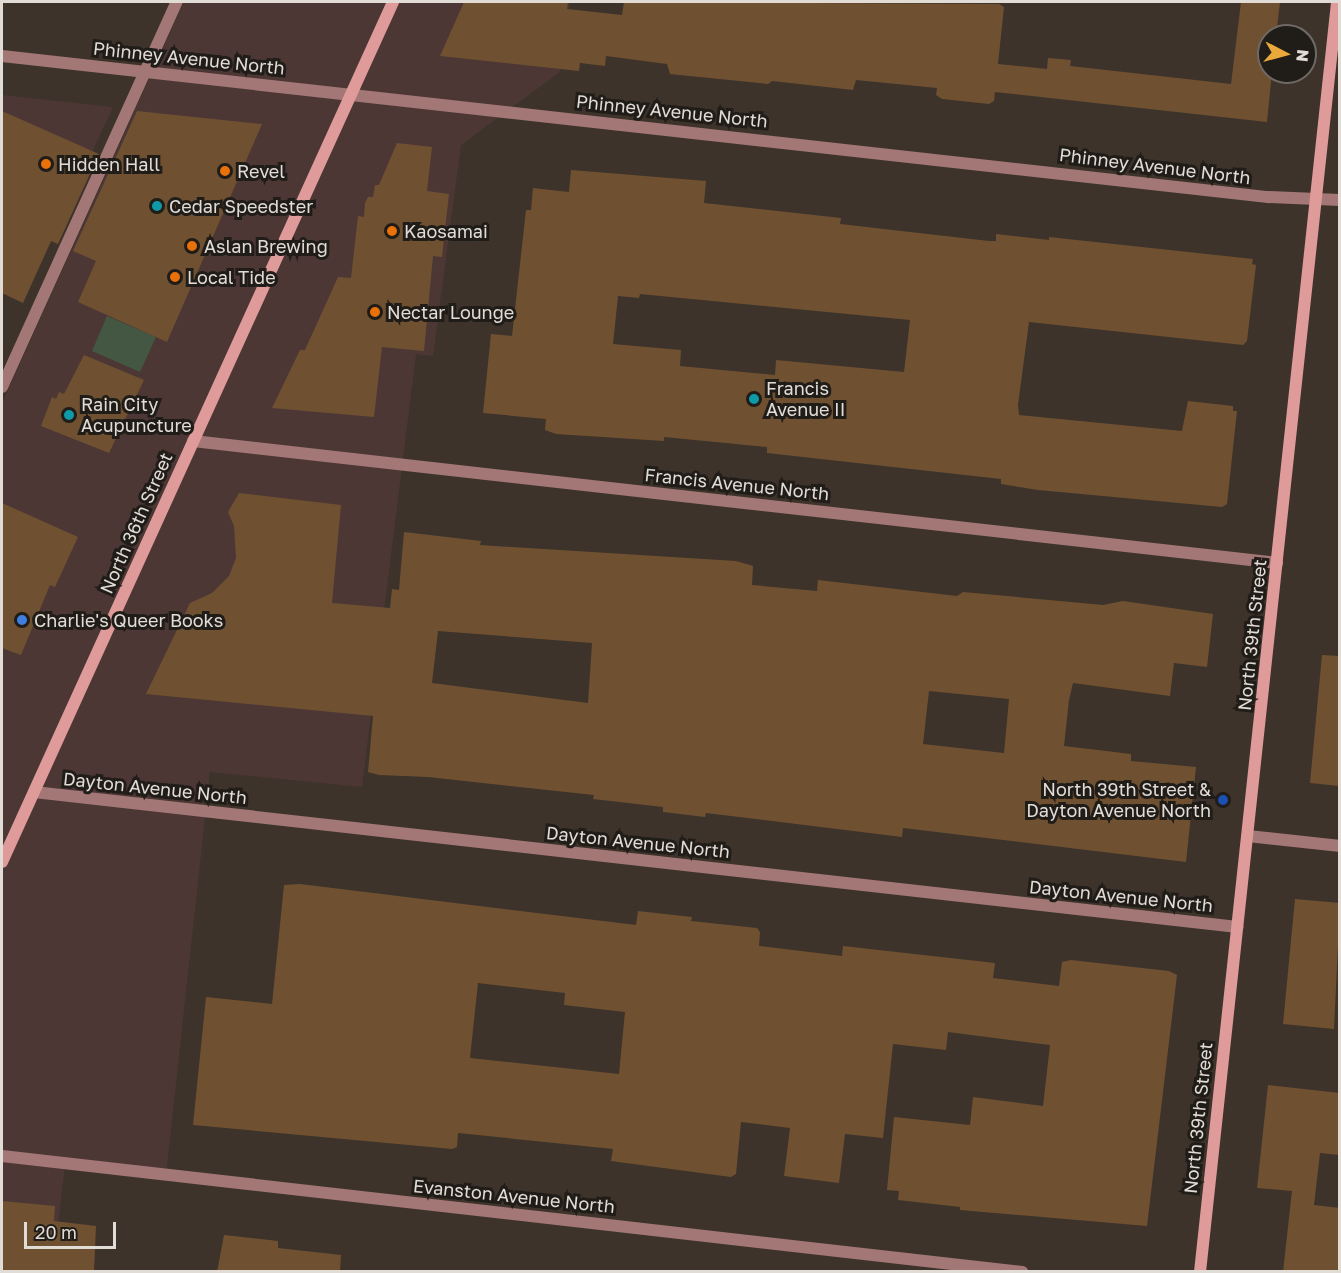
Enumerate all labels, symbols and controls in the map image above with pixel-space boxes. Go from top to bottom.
north arrow [1257,24,1317,84]
street label: Phinney Avenue North [92,37,286,79]
text: N [1292,49,1313,63]
street label: Phinney Avenue North [575,90,769,132]
street label: Phinney Avenue North [1058,144,1252,188]
place label: Hidden Hall [58,153,160,175]
marker: Hidden Hall [39,157,53,171]
place label: Revel [237,160,285,182]
marker: Revel [218,164,232,178]
place label: Cedar Speedster [169,195,313,217]
marker: Cedar Speedster [150,199,164,213]
place label: Kaosamai [404,220,488,242]
marker: Kaosamai [385,224,399,238]
place label: Aslan Brewing [204,235,328,257]
marker: Aslan Brewing [185,239,199,253]
place label: Local Tide [187,266,276,288]
marker: Local Tide [168,270,182,284]
place label: Nectar Lounge [387,301,514,323]
marker: Nectar Lounge [368,305,382,319]
place label: Francis Avenue II [766,378,845,420]
marker: Francis Avenue II [747,392,761,406]
place label: Rain City Acupuncture [81,394,192,436]
marker: Rain City Acupuncture [62,408,76,422]
street label: North 36th Street [95,449,177,597]
street label: Francis Avenue North [644,464,830,504]
street label: North 39th Street [1233,558,1271,712]
place label: Charlie's Queer Books [34,609,223,631]
marker: Charlie's Queer Books [15,613,29,627]
street label: Dayton Avenue North [62,768,248,808]
place label: North 39th Street & Dayton Avenue North [1026,779,1211,822]
marker: North 39th Street & Dayton Avenue North [1216,793,1230,807]
street label: Dayton Avenue North [545,822,731,862]
street label: Dayton Avenue North [1028,876,1214,916]
street label: North 39th Street [1179,1041,1217,1195]
street label: Evanston Avenue North [412,1175,616,1217]
scale bar [27,1210,118,1248]
text: 20 m [35,1221,77,1243]

